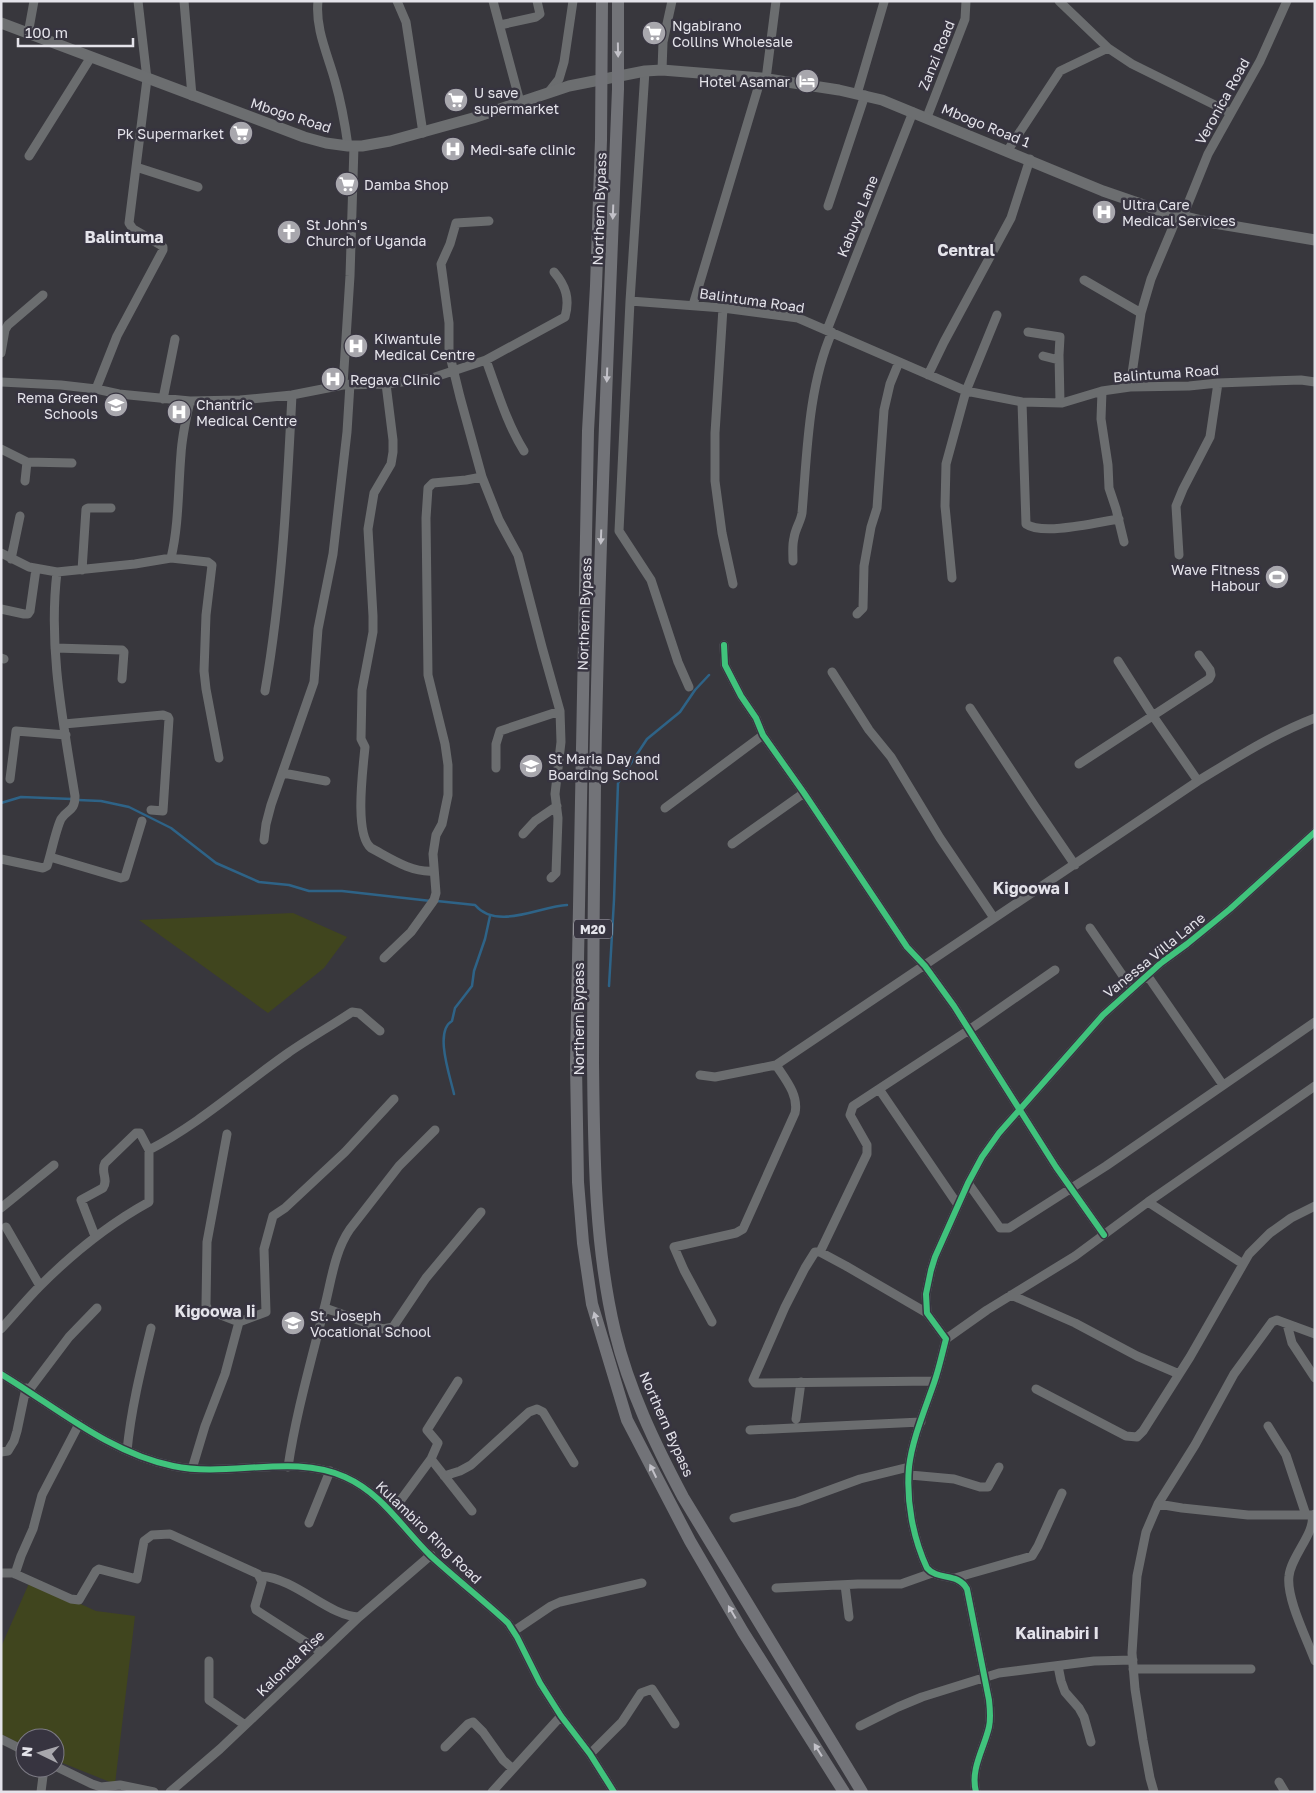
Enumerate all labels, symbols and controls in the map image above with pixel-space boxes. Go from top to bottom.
scale bar [18,15,132,47]
place label: Ngabirano Collins Wholesale [672,17,793,50]
street label: Zanzi Road [914,18,958,92]
supermarket icon: Ngabirano Collins Wholesale [641,20,667,46]
text: 100 m [25,23,68,41]
one-way arrow [614,42,622,58]
street label: Veronica Road [1191,55,1253,147]
hotel icon: Hotel Asamar [794,68,820,94]
place label: Hotel Asamar [699,73,791,90]
place label: U save supermarket [474,84,559,117]
supermarket icon: U save supermarket [443,87,469,113]
street label: Mbogo Road [248,94,334,136]
street label: Mbogo Road 1 [939,99,1033,151]
supermarket icon: Pk Supermarket [228,120,254,146]
place label: Pk Supermarket [117,125,224,142]
hospital icon: Medi-safe clinic [440,136,466,162]
place label: Medi-safe clinic [470,141,576,158]
street label: Northern Bypass [589,152,609,266]
supermarket icon: Damba Shop [334,171,360,197]
street label: Kabuye Lane [833,173,881,259]
place label: Damba Shop [364,176,449,193]
place label: Ultra Care Medical Services [1122,196,1236,229]
hospital icon: Ultra Care Medical Services [1091,199,1117,225]
one-way arrow [609,205,617,221]
place label: St John's Church of Uganda [306,216,426,249]
church icon: St John's Church of Uganda [276,219,302,245]
district label: Balintuma [84,227,164,247]
district label: Central [937,240,995,260]
street label: Balintuma Road [698,284,806,316]
place label: Kiwantule Medical Centre [374,330,475,363]
hospital icon: Kiwantule Medical Centre [343,333,369,359]
street label: Balintuma Road [1112,361,1220,385]
hospital icon: Regava Clinic [320,366,346,392]
one-way arrow [603,367,611,383]
place label: Regava Clinic [350,371,441,388]
place label: Rema Green Schools [17,389,98,422]
school or university icon: Rema Green Schools [103,392,129,418]
place label: Chantric Medical Centre [196,396,297,429]
hospital icon: Chantric Medical Centre [166,399,192,425]
one-way arrow [597,529,605,545]
street label: Northern Bypass [574,557,594,671]
place label: Wave Fitness Habour [1171,561,1261,594]
sports icon: Wave Fitness Habour [1264,564,1290,590]
place label: St Maria Day and Boarding School [548,750,660,783]
school or university icon: St Maria Day and Boarding School [518,753,544,779]
district label: Kigoowa I [993,878,1069,898]
street label: Vanessa Villa Lane [1100,909,1208,1001]
road number: M20 [574,920,612,939]
street label: Northern Bypass [570,962,587,1076]
district label: Kigoowa Ii [175,1301,255,1321]
place label: St. Joseph Vocational School [310,1307,431,1340]
school or university icon: St. Joseph Vocational School [280,1310,306,1336]
one-way arrow [592,1311,600,1326]
street label: Northern Bypass [636,1369,698,1479]
one-way arrow [649,1463,657,1478]
street label: Kulambiro Ring Road [373,1477,485,1587]
one-way arrow [728,1605,736,1620]
district label: Kalinabiri I [1015,1623,1099,1643]
street label: Kalonda Rise [253,1626,327,1700]
north arrow [15,1728,65,1778]
one-way arrow [813,1744,823,1757]
text: N [18,1746,35,1758]

